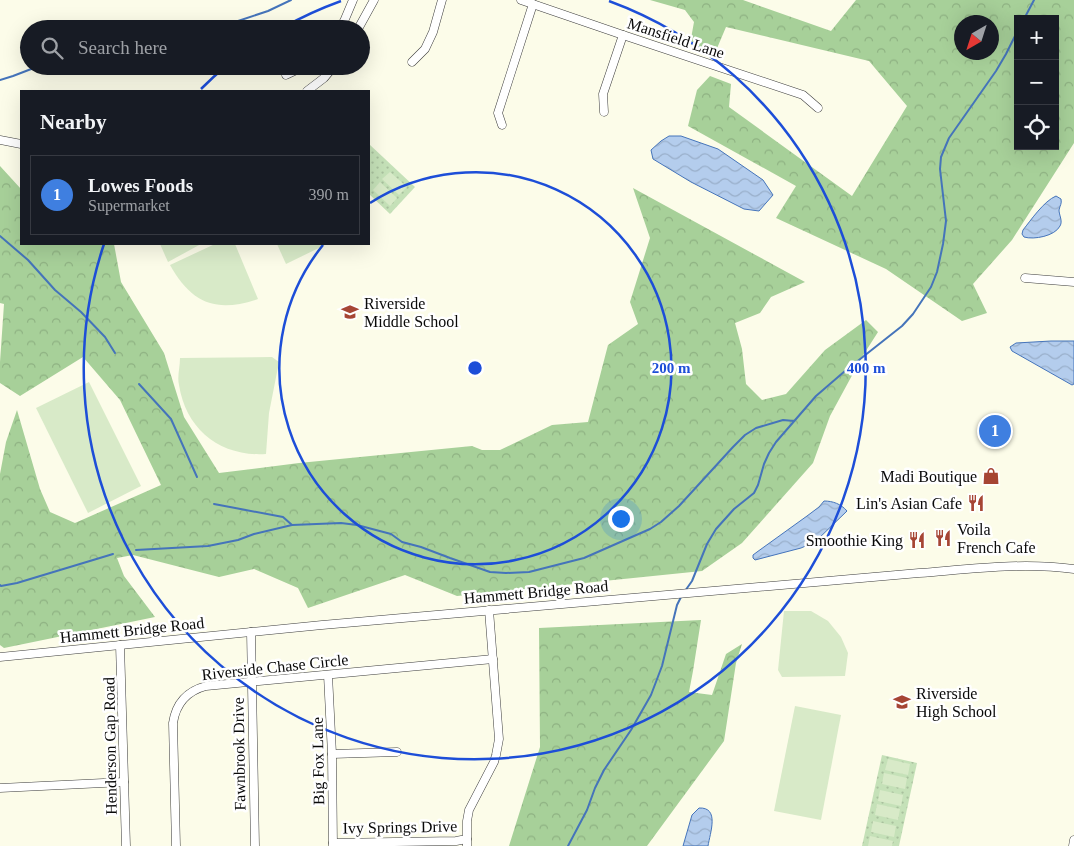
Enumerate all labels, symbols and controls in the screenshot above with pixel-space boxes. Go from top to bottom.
street label: Mansfield Lane [625,14,727,62]
north arrow [954,15,999,60]
map controls [1014,15,1059,150]
button: + [1014,15,1059,60]
search box [20,20,370,75]
icon: search [38,34,66,62]
text: Search here [78,37,167,58]
button: − [1014,60,1059,105]
button: locate [1014,105,1059,150]
text: Nearby [40,110,107,134]
text: Lowes Foods [88,175,193,196]
text: 1 [53,186,61,203]
text: 390 m [309,186,349,203]
text: Supermarket [88,197,170,214]
place label: Riverside Middle School [364,295,459,330]
school or university icon: Riverside Middle School [340,302,360,322]
centre of rings [466,359,484,377]
text: 200 m [652,360,691,376]
text: 400 m [847,360,886,376]
pin: 1 [979,412,1011,450]
shop icon: Madi Boutique [981,466,1001,486]
place label: Madi Boutique [881,468,977,486]
restaurant icon: Lin's Asian Cafe [966,493,986,513]
place label: Lin's Asian Cafe [856,495,962,512]
your location [608,506,634,532]
place label: Voila French Cafe [957,521,1036,556]
restaurant icon: Voila French Cafe [933,528,953,548]
restaurant icon: Smoothie King [907,530,927,550]
place label: Smoothie King [806,532,903,550]
street label: Hammett Bridge Road [463,577,609,608]
street label: Hammett Bridge Road [59,614,205,647]
street label: Riverside Chase Circle [201,651,349,683]
street label: Henderson Gap Road [100,677,121,815]
place label: Riverside High School [916,685,997,721]
school or university icon: Riverside High School [892,692,912,712]
street label: Fawnbrook Drive [230,697,248,811]
street label: Big Fox Lane [309,717,328,805]
street label: Ivy Springs Drive [343,818,457,837]

